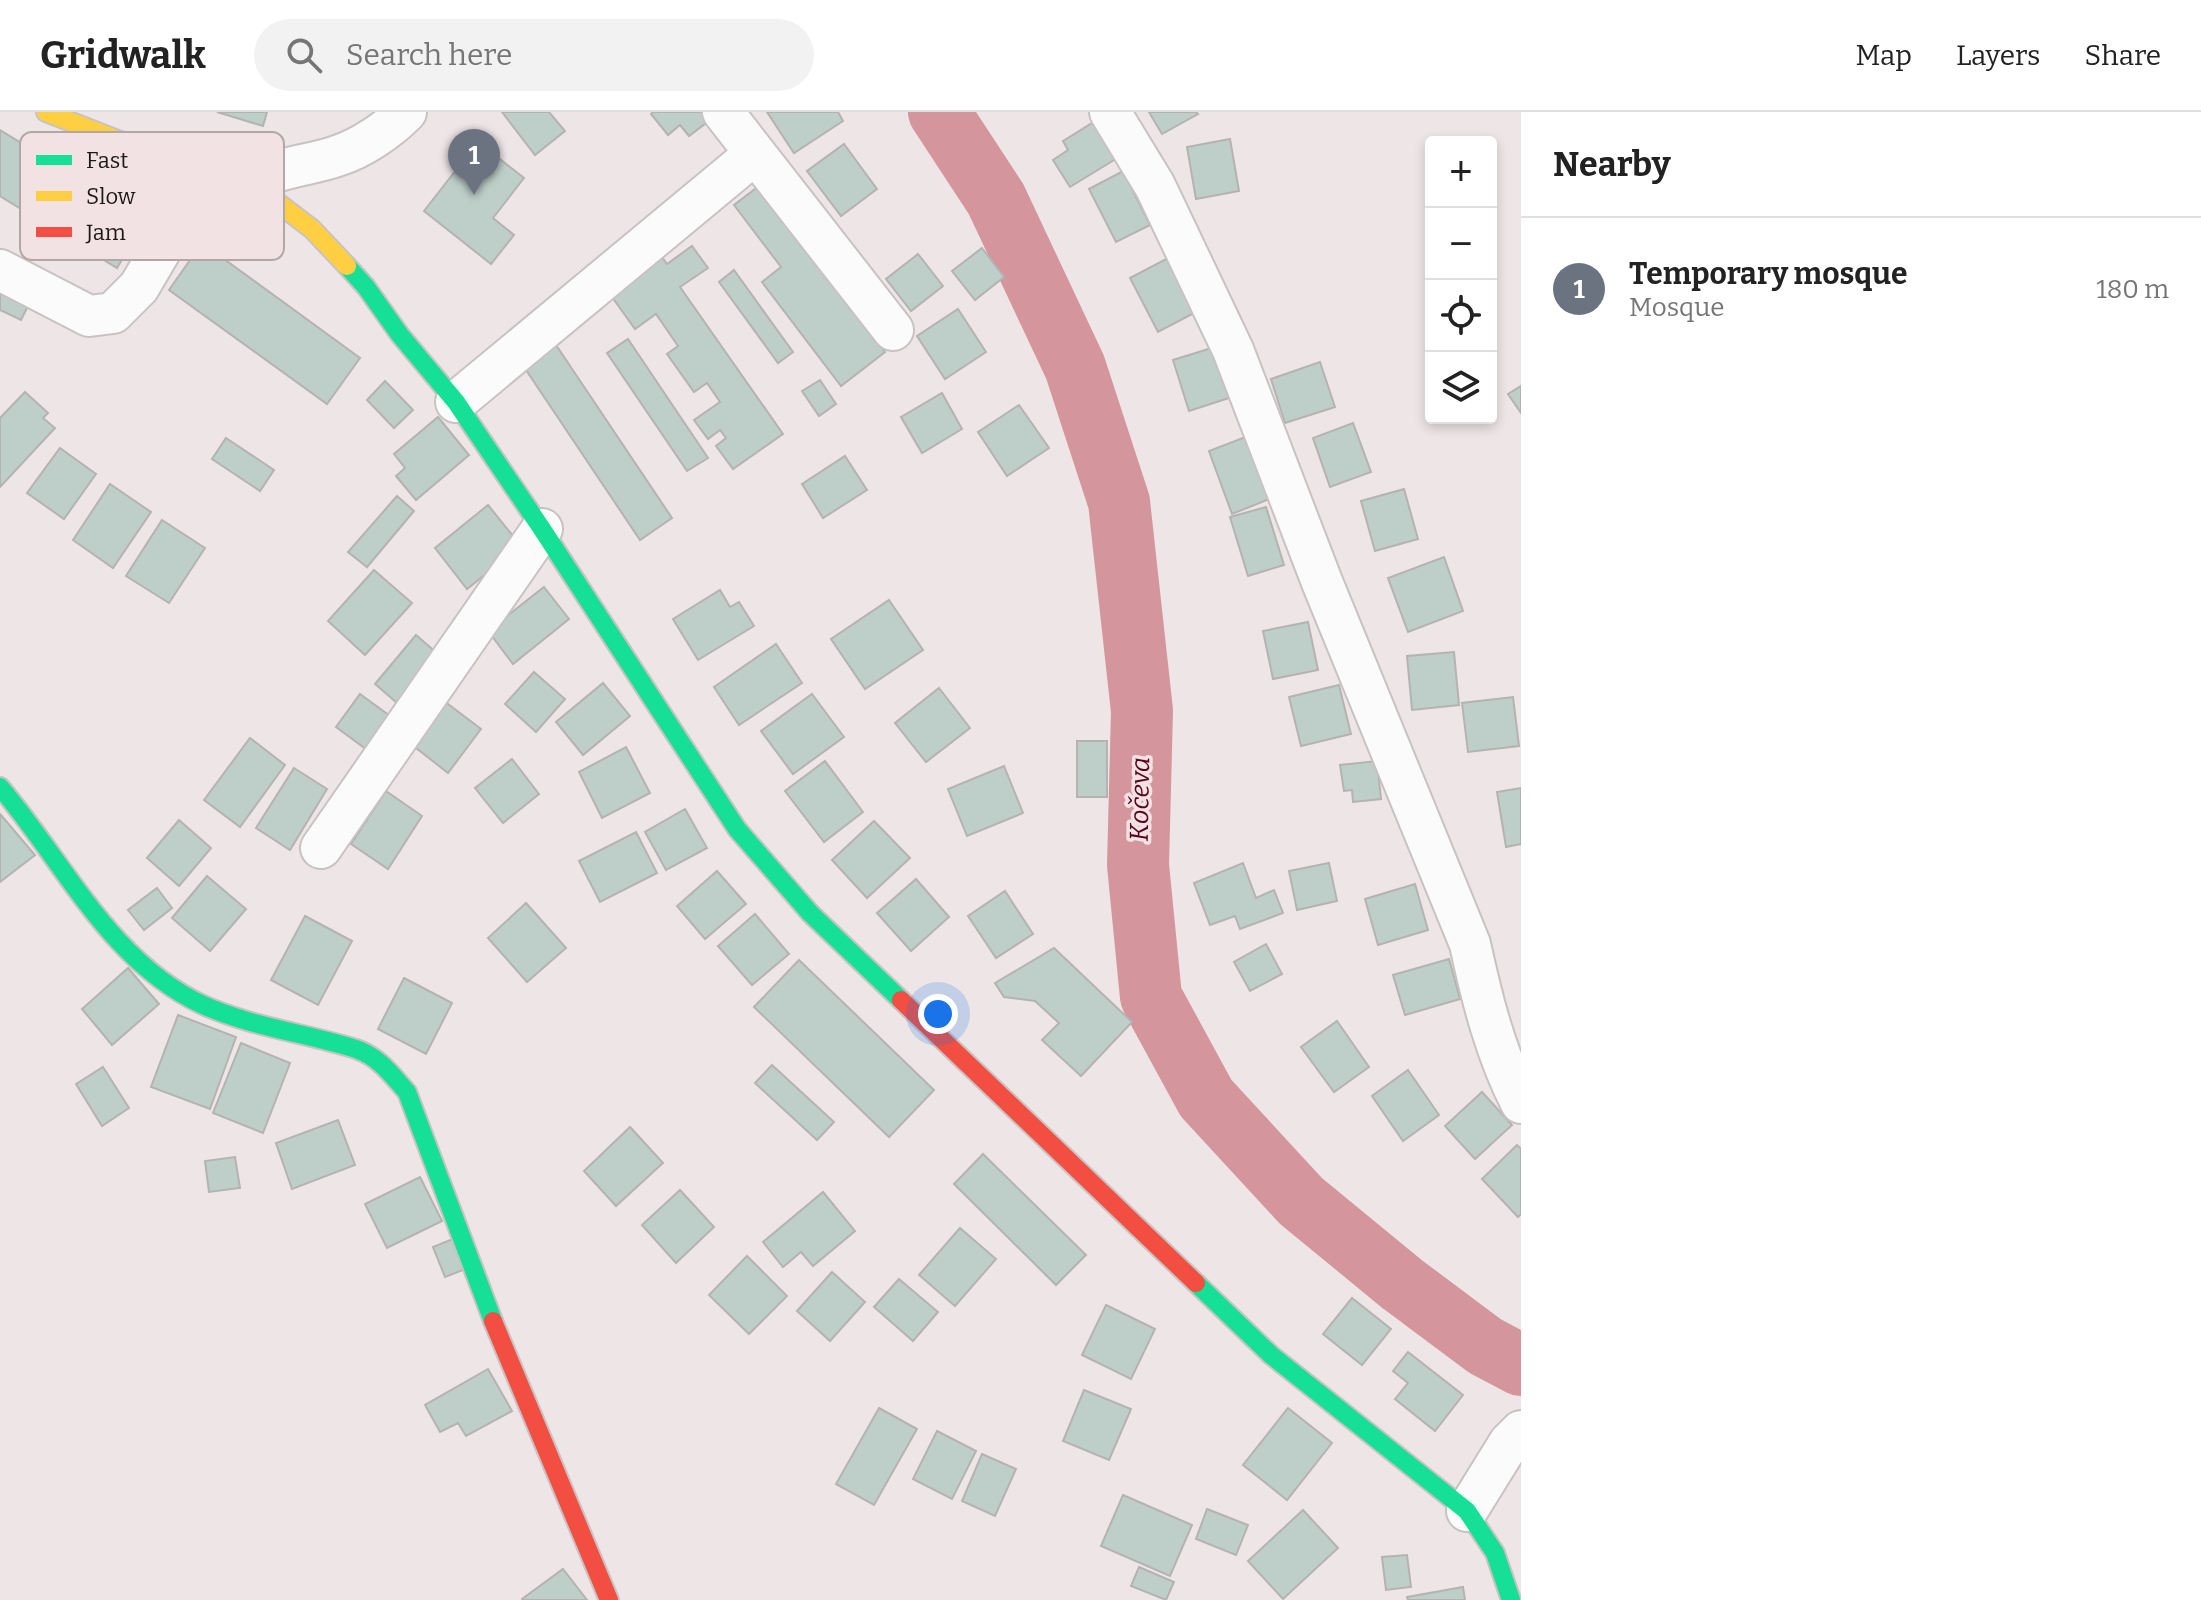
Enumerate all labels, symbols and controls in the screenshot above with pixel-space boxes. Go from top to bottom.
search box [254,19,814,91]
text: Gridwalk [40,32,206,78]
icon: search [282,33,326,77]
text: Search here [346,37,512,73]
text: Map [1855,39,1912,72]
text: Layers [1956,39,2040,72]
text: Share [2084,39,2161,72]
pin: 1 [448,129,500,195]
legend [20,132,284,260]
map controls [1425,136,1497,424]
button: + [1425,136,1497,208]
text: Nearby [1553,144,1671,185]
text: Fast [86,147,128,174]
text: Slow [86,183,136,210]
button: − [1425,208,1497,280]
text: Jam [85,219,126,246]
text: Temporary mosque [1629,256,1907,292]
text: 1 [1573,274,1585,305]
text: 180 m [2096,274,2169,305]
button: locate [1425,280,1497,352]
text: Mosque [1629,292,1724,323]
button: layers [1425,352,1497,424]
water label: Kočeva [1124,756,1156,842]
your location [918,994,958,1034]

